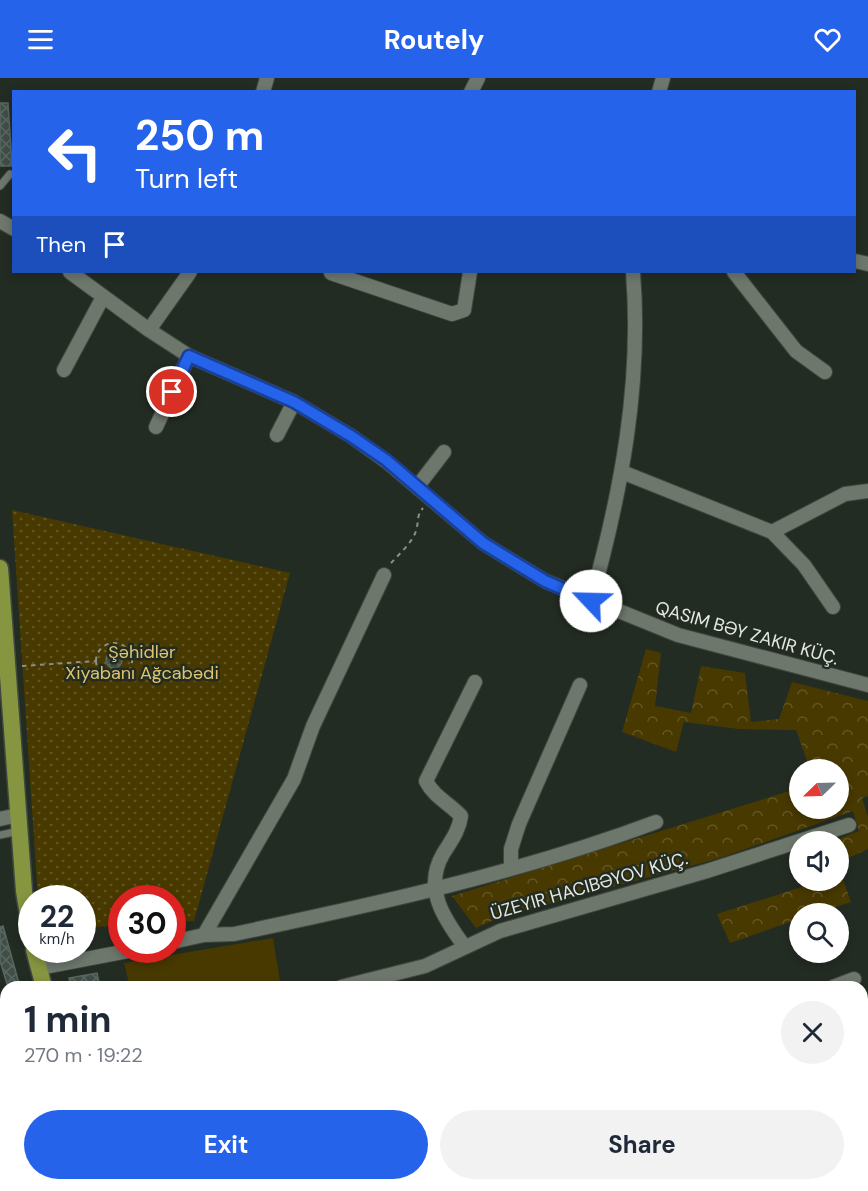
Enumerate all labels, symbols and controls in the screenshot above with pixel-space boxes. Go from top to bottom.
text: Routely [384,22,484,57]
icon: menu [24,23,57,56]
icon: heart [811,23,844,56]
text: 250 m [135,108,264,163]
icon: left [36,114,114,192]
text: Turn left [135,161,238,196]
icon: arrive [98,228,131,261]
text: Then [36,230,86,259]
pin [146,366,197,417]
icon: arrive [155,375,188,408]
position arrow [559,569,623,633]
street label: QASIM BƏY ZAKIR KÜÇ. [653,595,841,671]
park label: Şəhidlər Xiyabanı Ağcabədi [65,640,219,685]
north arrow [789,759,849,819]
map controls [789,759,849,963]
button: sound [789,831,849,891]
street label: ÜZEYIR HACIBƏYOV KÜÇ. [487,846,691,926]
speed limit sign: 30 [108,885,186,963]
text: 22 [40,897,74,936]
button: search [789,903,849,963]
text: km/h [39,929,75,949]
text: 1 min [24,996,112,1043]
button: close [781,1001,844,1064]
text: 270 m · 19:22 [24,1042,143,1068]
button: Exit [24,1110,428,1179]
button: Share [440,1110,844,1179]

